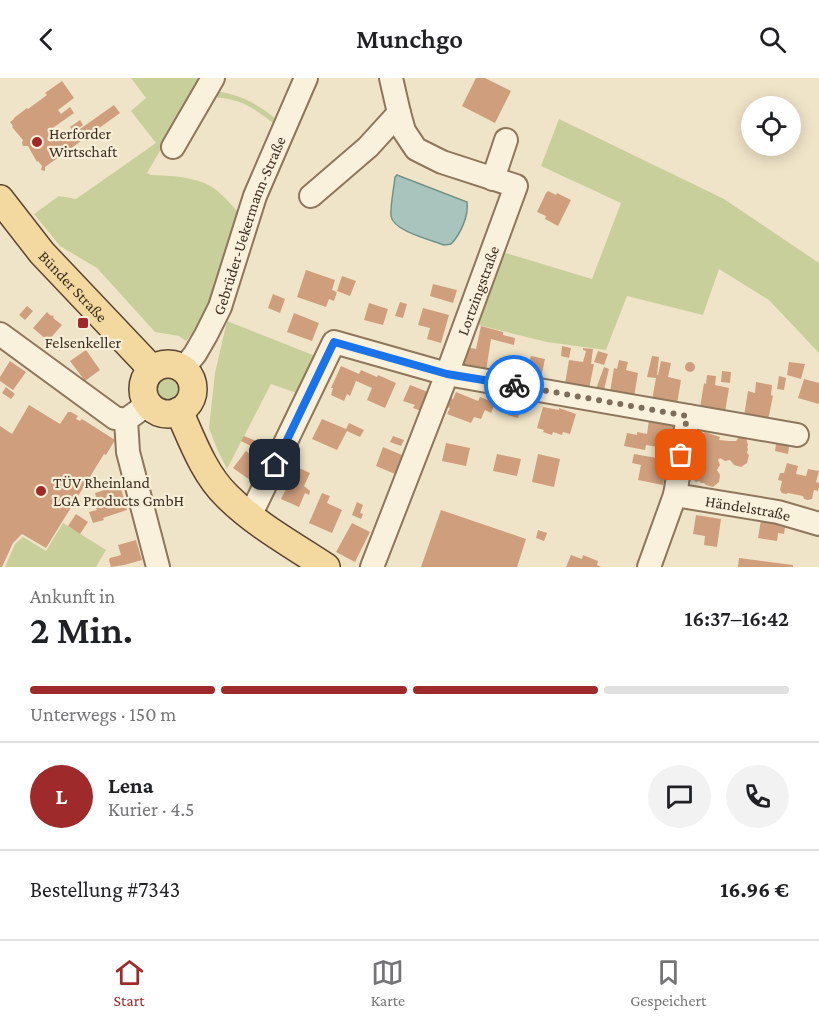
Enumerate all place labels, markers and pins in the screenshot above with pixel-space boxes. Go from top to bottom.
place label: Herforder Wirtschaft [49,125,118,160]
marker: Herforder Wirtschaft [30,135,44,149]
marker: Felsenkeller [76,316,90,330]
place label: Felsenkeller [45,334,121,351]
pin [655,429,706,480]
pin [249,439,300,490]
place label: TÜV Rheinland LGA Products GmbH [53,474,184,509]
marker: TÜV Rheinland LGA Products GmbH [34,484,48,498]

